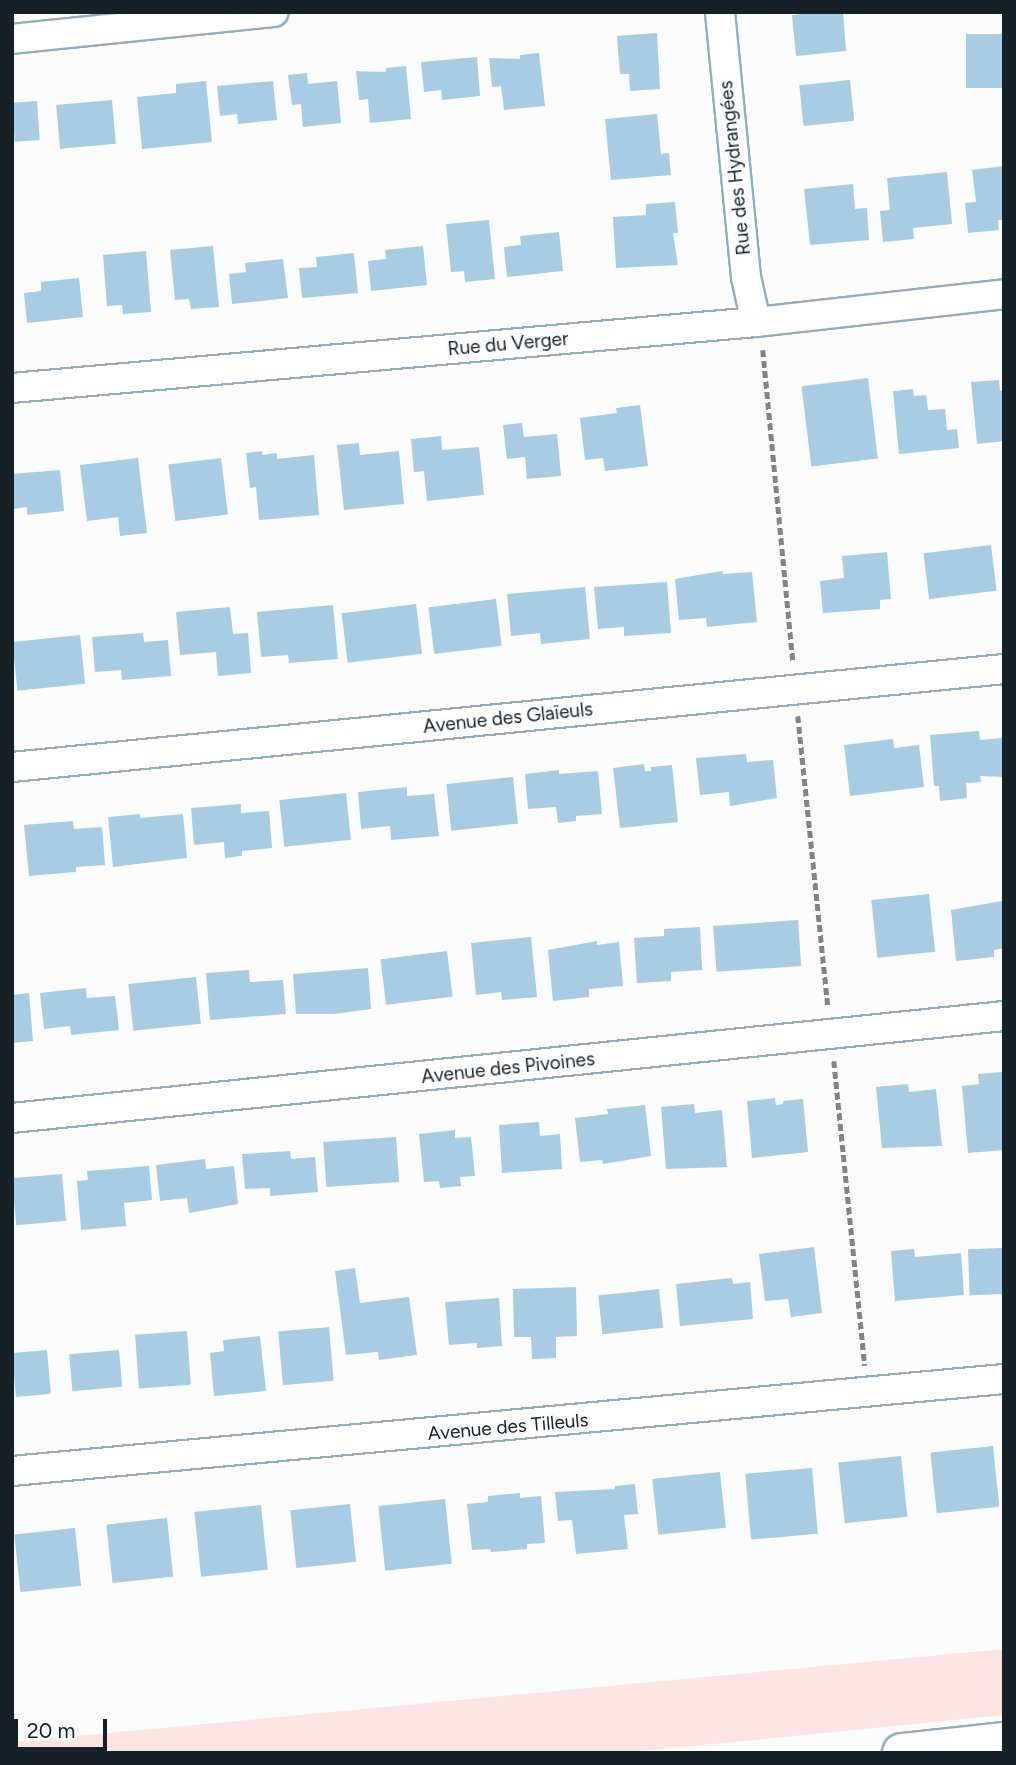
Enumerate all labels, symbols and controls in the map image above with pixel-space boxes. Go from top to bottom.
street label: Rue des Hydrangées [715,80,755,256]
street label: Rue du Verger [447,327,569,361]
street label: Avenue des Glaïeuls [422,698,594,738]
street label: Avenue des Pivoines [420,1048,596,1088]
street label: Avenue des Tilleuls [427,1409,589,1445]
scale bar [18,1706,110,1750]
text: 20 m [27,1718,75,1743]

